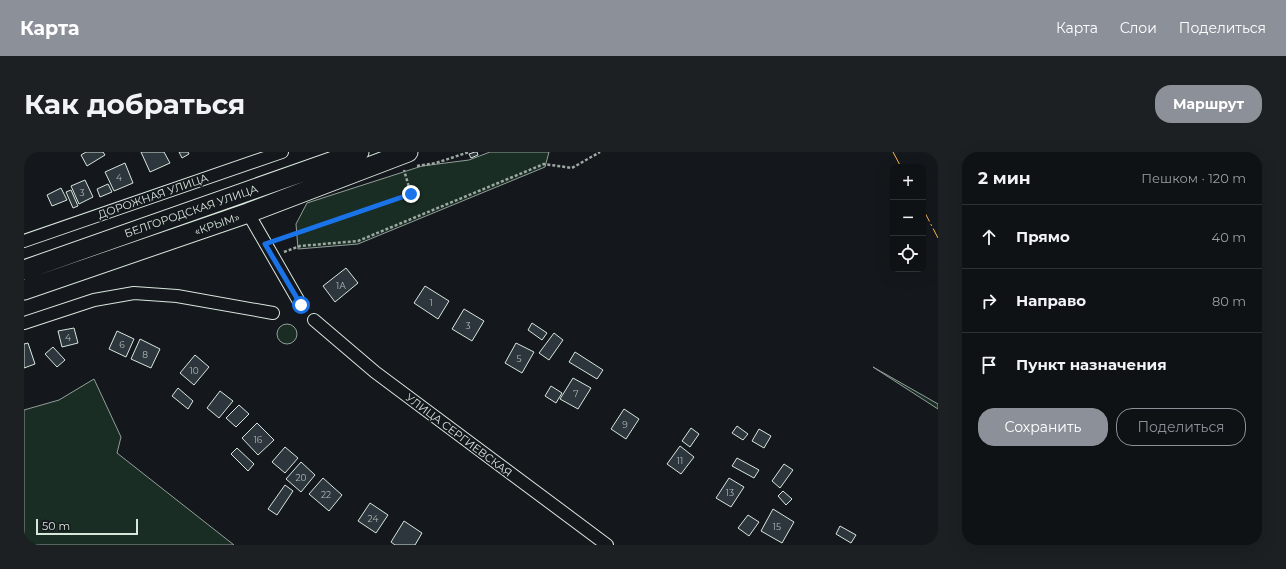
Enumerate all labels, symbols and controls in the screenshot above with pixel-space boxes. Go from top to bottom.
text: Карта [20,17,80,40]
text: Карта [1056,19,1098,37]
text: Слои [1120,19,1157,37]
text: Поделиться [1179,19,1266,37]
button: Маршрут [1155,85,1262,123]
text: Как добраться [24,87,245,121]
map controls [890,164,926,272]
button: + [890,164,926,200]
text: 2 мин [978,168,1031,188]
street label: ДОРОЖНАЯ УЛИЦА [96,170,211,221]
text: Пешком · 120 m [1141,170,1246,186]
house number: 4 [116,172,122,183]
street label: БЕЛГОРОДСКАЯ УЛИЦА [122,181,260,240]
route end [402,185,420,203]
house number: 3 [79,187,85,198]
button: − [890,200,926,236]
street label: «КРЫМ» [192,210,242,238]
icon: ahead [978,226,1000,248]
text: Прямо [1016,227,1070,246]
text: 40 m [1212,229,1246,245]
button: locate [890,236,926,272]
house number: 1А [336,280,346,291]
icon: right [978,290,1000,312]
text: Направо [1016,291,1086,310]
text: 80 m [1212,293,1246,309]
route start [292,296,310,314]
house number: 1 [429,297,433,308]
house number: 3 [465,320,471,331]
house number: 4 [65,332,71,343]
house number: 6 [119,339,125,350]
house number: 8 [142,349,148,360]
house number: 5 [516,353,522,364]
icon: arrive [978,354,1000,376]
text: Пункт назначения [1016,355,1167,374]
house number: 10 [189,365,199,376]
house number: 7 [573,388,579,399]
street label: УЛИЦА СЕРГИЕВСКАЯ [403,390,515,480]
button: Сохранить [978,408,1108,446]
button: Поделиться [1116,408,1246,446]
house number: 9 [622,419,628,430]
house number: 16 [254,434,263,445]
house number: 11 [677,455,683,466]
house number: 20 [295,472,307,483]
house number: 13 [726,487,734,498]
house number: 22 [321,489,331,500]
house number: 24 [368,513,378,524]
scale bar [36,517,138,536]
text: 50 m [42,519,70,533]
house number: 15 [773,521,781,532]

